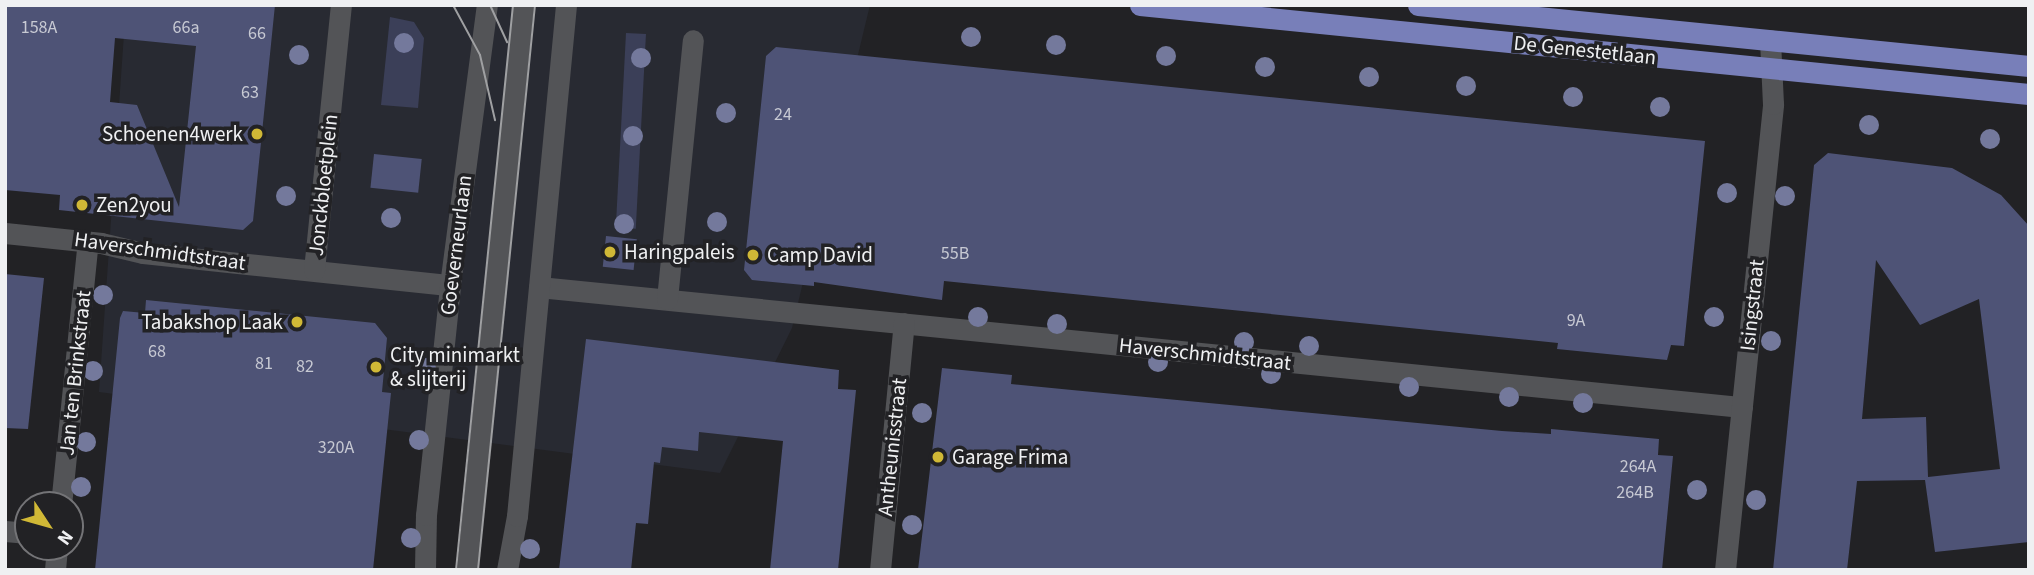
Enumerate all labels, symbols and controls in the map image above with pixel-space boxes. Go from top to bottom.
house number: 158A [21,17,57,39]
house number: 66a [173,17,199,39]
house number: 66 [248,23,266,45]
street label: De Genestetlaan [1512,30,1658,70]
house number: 63 [241,82,259,104]
house number: 24 [774,104,792,126]
street label: Jonckbloetplein [303,113,343,257]
place label: Schoenen4werk [102,121,243,147]
marker: Schoenen4werk [249,126,265,142]
street label: Goeverneurlaan [435,174,477,316]
place label: Zen2you [96,192,172,218]
marker: Zen2you [74,197,90,213]
street label: Haverschmidtstraat [73,226,247,276]
place label: Haringpaleis [624,239,734,265]
place label: Camp David [767,242,873,268]
house number: 55B [941,243,969,265]
marker: Haringpaleis [602,244,618,260]
marker: Camp David [745,247,761,263]
street label: Isingstraat [1735,258,1769,352]
street label: Jan ten Brinkstraat [54,289,96,457]
place label: Tabakshop Laak [141,309,283,335]
house number: 9A [1567,310,1585,332]
marker: Tabakshop Laak [289,314,305,330]
street label: Haverschmidtstraat [1118,332,1292,376]
house number: 68 [148,341,166,363]
place label: City minimarkt & slijterij [390,342,520,392]
house number: 81 [255,353,273,375]
house number: 82 [296,356,314,378]
marker: City minimarkt & slijterij [368,359,384,375]
street label: Antheunisstraat [872,377,912,517]
house number: 320A [318,437,354,459]
place label: Garage Frima [952,444,1068,470]
marker: Garage Frima [930,449,946,465]
house number: 264A [1620,456,1656,478]
house number: 264B [1616,482,1654,504]
north arrow [14,491,84,561]
text: N [50,524,79,551]

